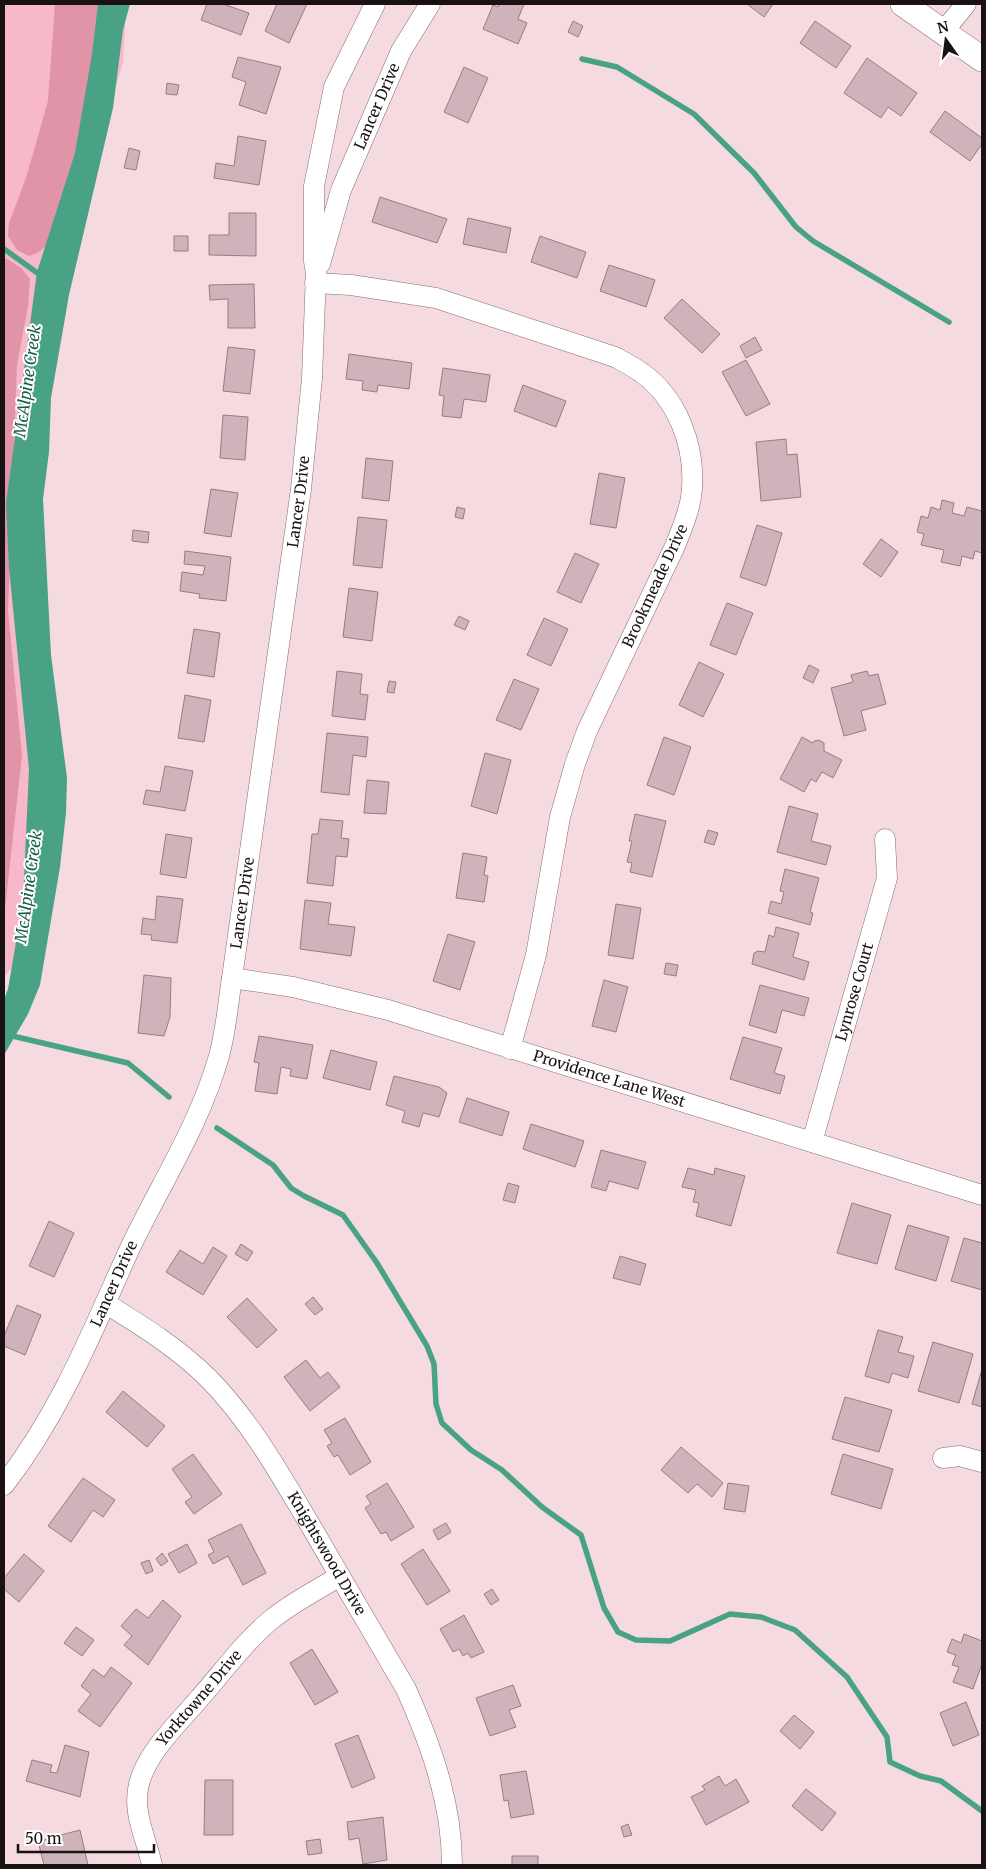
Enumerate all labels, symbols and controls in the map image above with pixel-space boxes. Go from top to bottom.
north arrow [921,15,971,65]
text: N [935,17,950,37]
street label: Lancer Drive [350,60,404,152]
water label: McAlpine Creek [9,323,45,439]
street label: Lancer Drive [283,455,313,549]
street label: Brookmeade Drive [618,521,692,650]
water label: McAlpine Creek [10,829,46,945]
street label: Lancer Drive [226,856,258,950]
street label: Lynrose Court [831,940,877,1043]
street label: Providence Lane West [531,1046,688,1111]
street label: Lancer Drive [86,1237,141,1330]
street label: Knightswood Drive [284,1488,371,1618]
street label: Yorktowne Drive [152,1646,245,1750]
scale bar [18,1822,154,1854]
text: 50 m [25,1829,62,1848]

